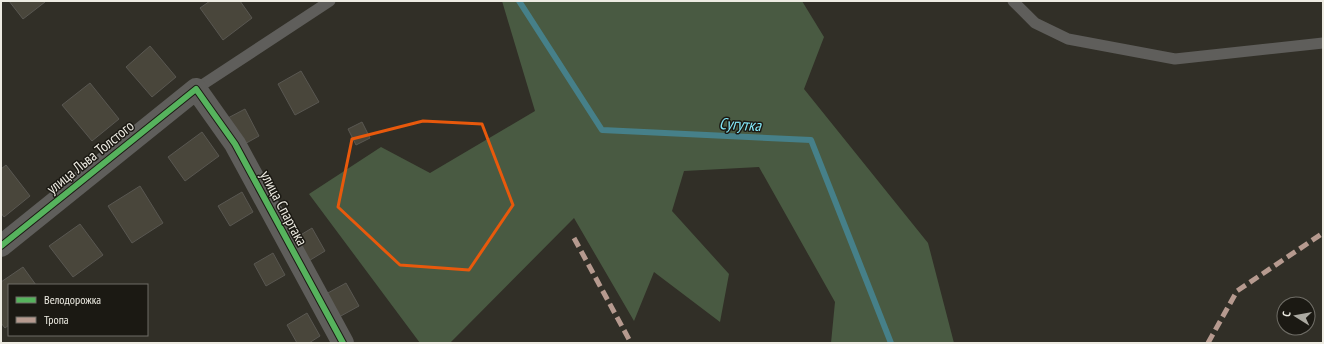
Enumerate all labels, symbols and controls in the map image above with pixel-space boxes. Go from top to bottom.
water label: Сугутка [719,113,763,135]
street label: улица Льва Толстого [43,116,137,198]
street label: улица Спартака [256,167,312,249]
legend [8,284,148,336]
text: Велодорожка [44,292,101,307]
north arrow [1276,296,1316,336]
text: С [1279,310,1294,318]
text: Тропа [44,312,69,327]

